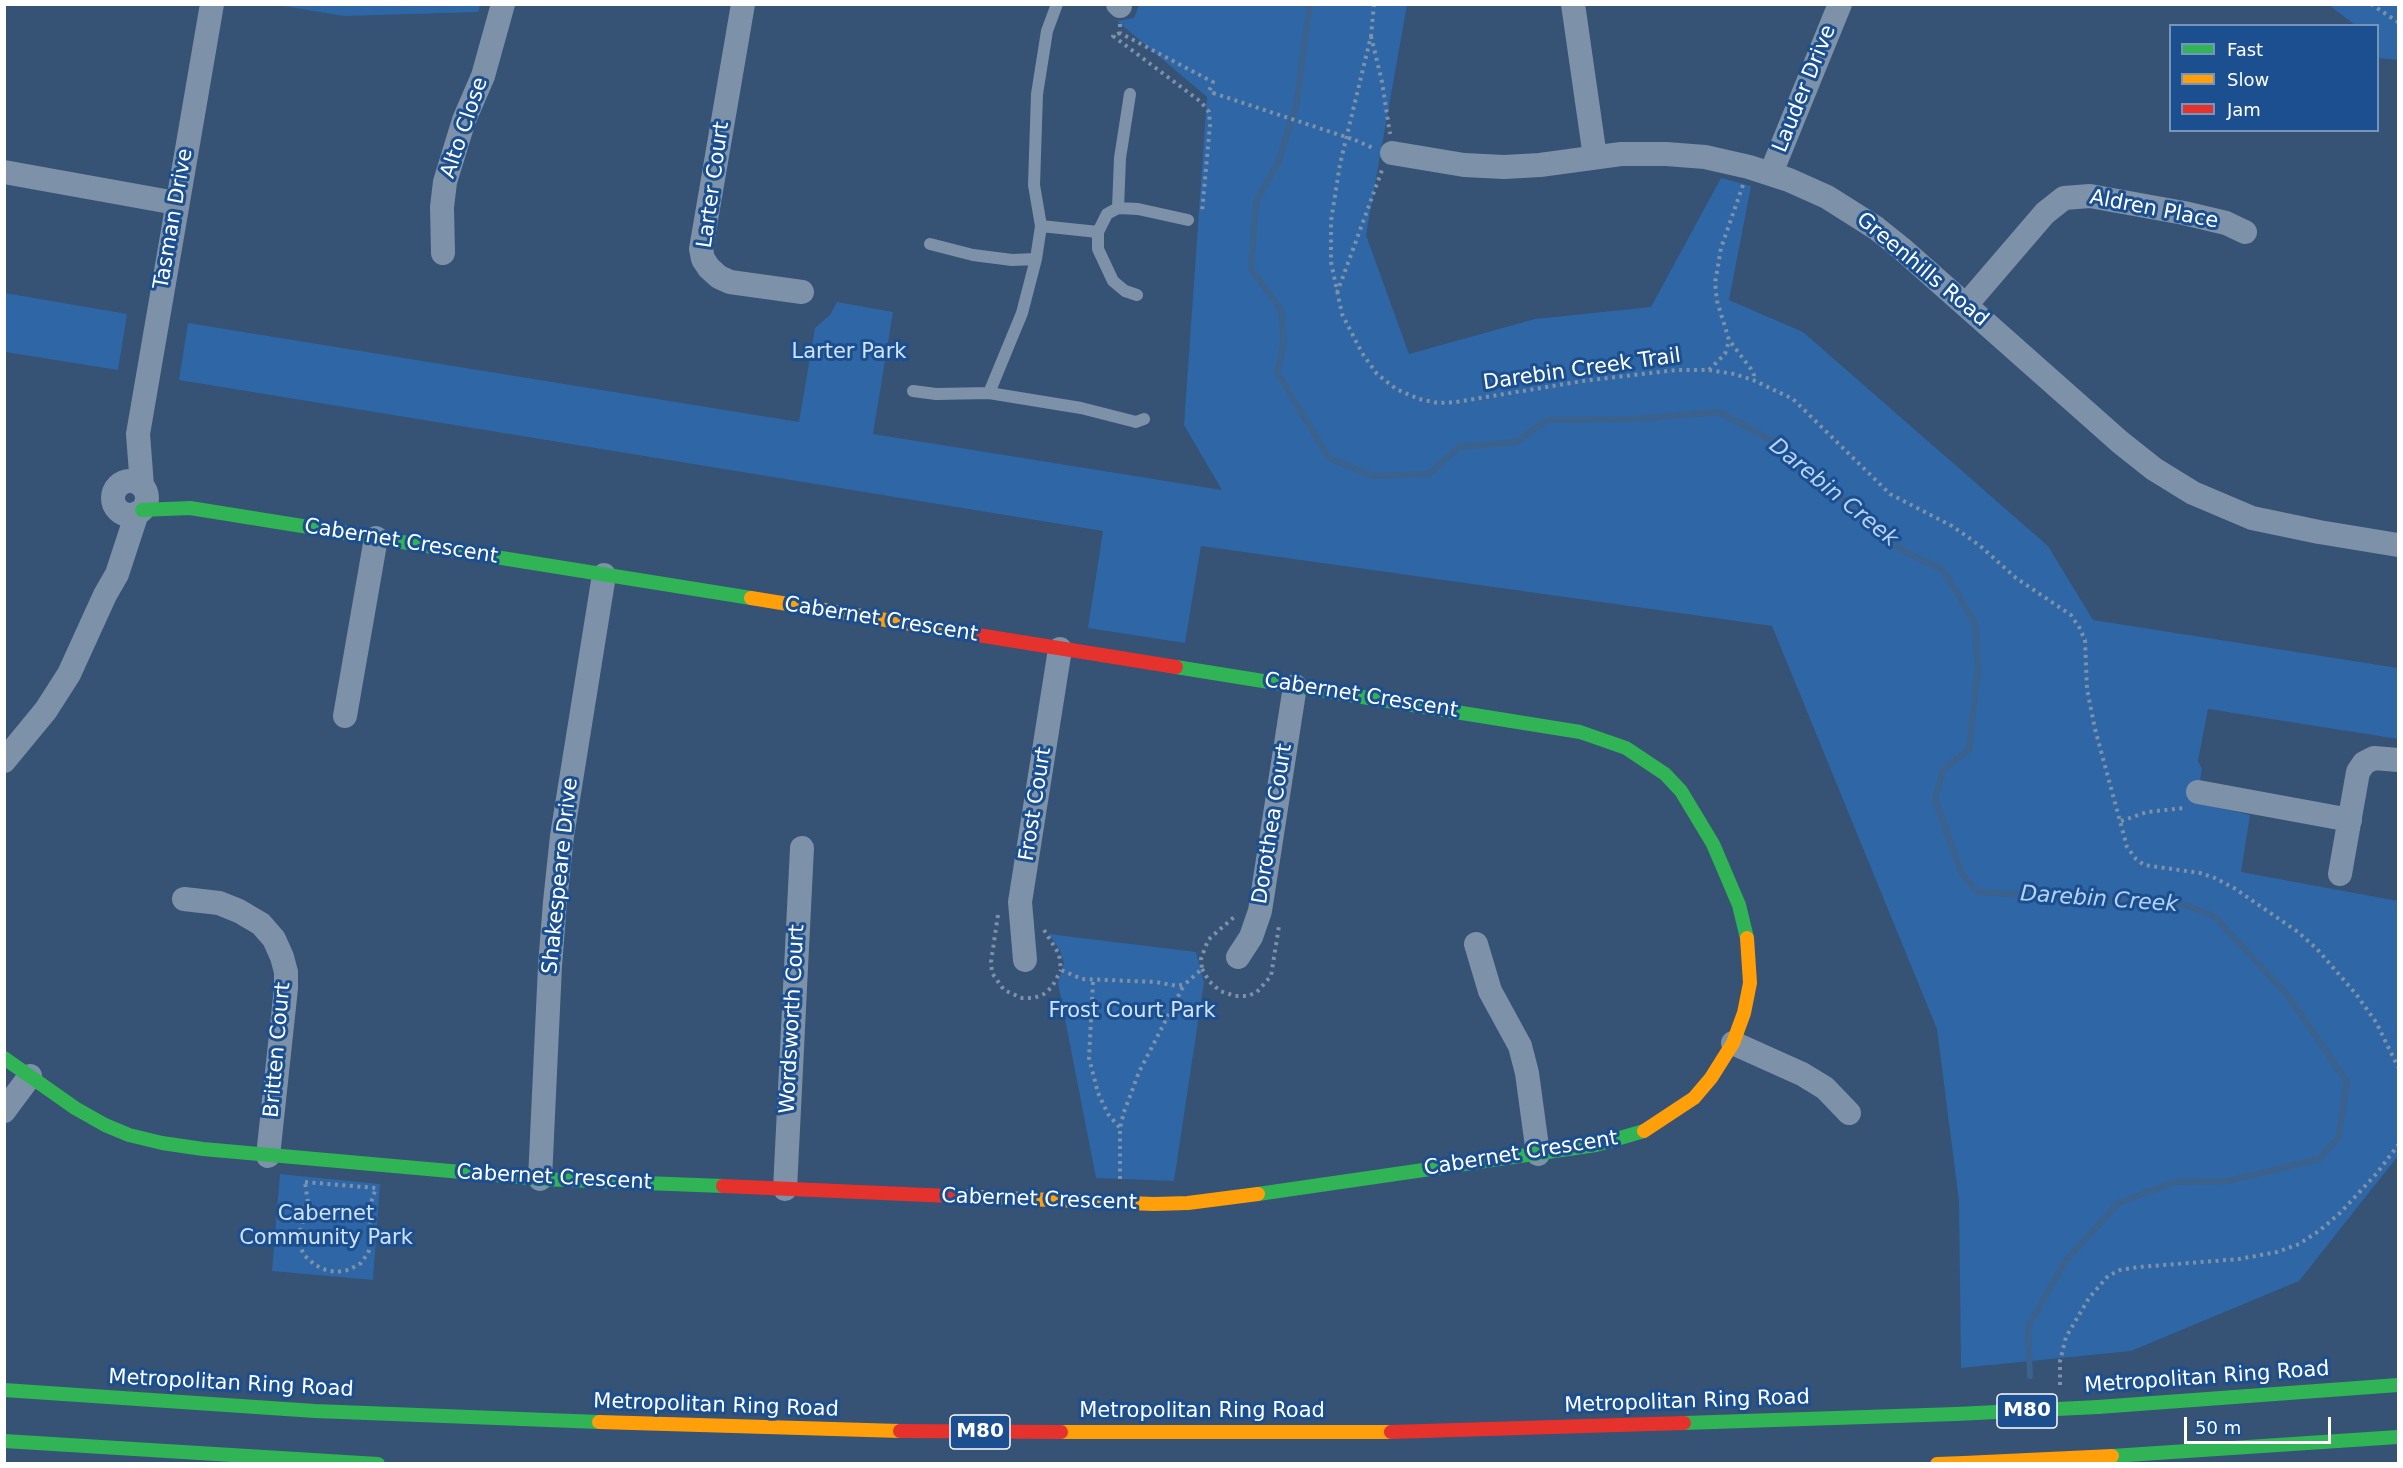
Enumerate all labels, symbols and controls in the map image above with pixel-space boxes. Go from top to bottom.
street label: Lauder Drive [1768,21,1842,157]
legend [2169,24,2379,132]
text: Fast [2227,39,2263,60]
text: Slow [2227,69,2269,90]
street label: Alto Close [436,74,494,182]
text: Jam [2227,99,2261,120]
street label: Larter Court [693,120,735,250]
street label: Tasman Drive [149,147,199,291]
street label: Aldren Place [2088,185,2220,235]
street label: Greenhills Road [1851,207,1993,333]
park label: Larter Park [791,340,907,366]
street label: Darebin Creek Trail [1481,344,1683,396]
water label: Darebin Creek [1763,433,1903,553]
street label: Cabernet Crescent [302,514,500,570]
street label: Cabernet Crescent [782,592,980,648]
street label: Cabernet Crescent [1262,668,1460,724]
street label: Dorothea Court [1248,742,1298,906]
street label: Frost Court [1015,745,1057,863]
street label: Shakespeare Drive [538,776,584,976]
water label: Darebin Creek [2019,881,2179,919]
street label: Wordsworth Court [775,924,811,1114]
street label: Britten Court [260,981,296,1119]
park label: Frost Court Park [1048,999,1216,1025]
street label: Cabernet Crescent [1422,1126,1620,1182]
street label: Cabernet Crescent [456,1160,652,1196]
street label: Cabernet Crescent [941,1184,1137,1216]
park label: Cabernet Community Park [239,1202,413,1252]
street label: Metropolitan Ring Road [2084,1357,2330,1399]
street label: Metropolitan Ring Road [108,1365,354,1403]
street label: Metropolitan Ring Road [1564,1385,1810,1419]
street label: Metropolitan Ring Road [593,1389,839,1423]
road number: M80 [1997,1394,2057,1428]
street label: Metropolitan Ring Road [1079,1399,1325,1425]
scale bar [2187,1405,2334,1443]
road number: M80 [950,1415,1010,1449]
text: 50 m [2195,1417,2241,1438]

